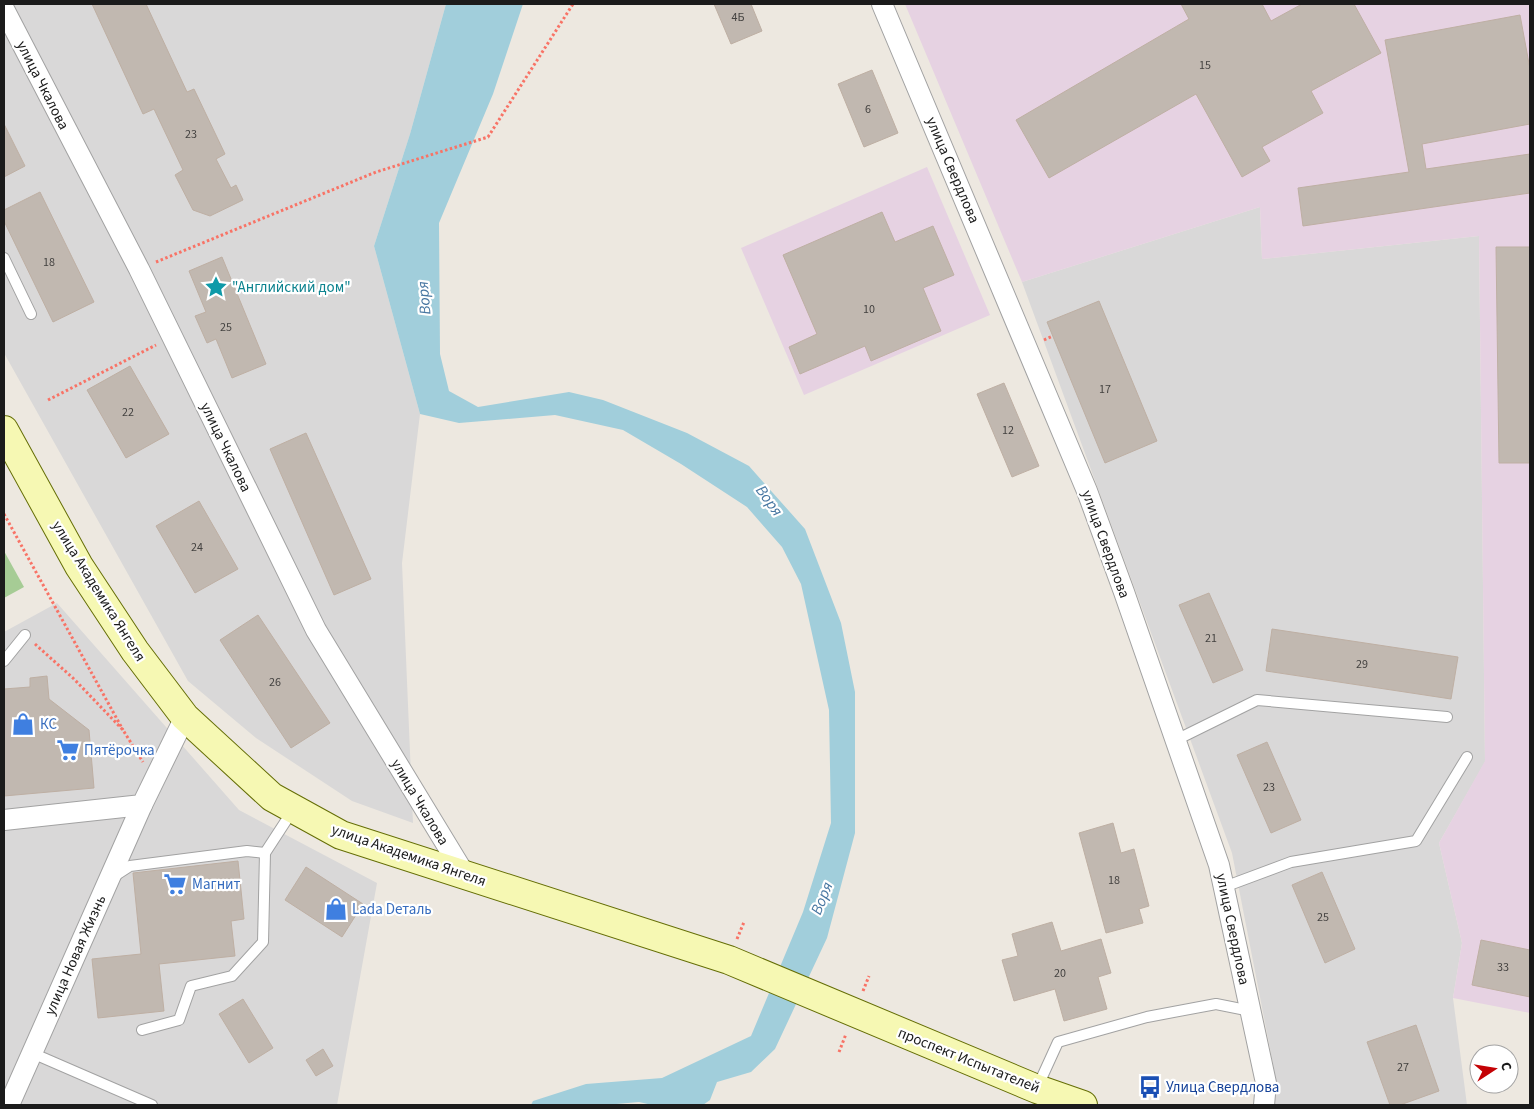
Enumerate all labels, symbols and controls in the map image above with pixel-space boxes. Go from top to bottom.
house number: 4Б [732,9,744,26]
street label: улица Чкалова [11,37,74,133]
house number: 15 [1199,57,1211,74]
house number: 6 [865,101,871,118]
street label: улица Свердлова [921,114,984,227]
house number: 23 [185,126,197,143]
house number: 18 [43,254,55,271]
place icon: "Английский дом" [203,274,229,300]
place label: "Английский дом" [232,277,351,298]
water label: Воря [412,280,436,316]
house number: 10 [863,301,875,318]
house number: 25 [220,319,232,336]
house number: 17 [1099,381,1111,398]
street label: улица Чкалова [195,399,256,496]
house number: 22 [122,404,134,421]
house number: 12 [1002,422,1014,439]
water label: Воря [750,481,788,521]
street label: улица Свердлова [1076,487,1135,601]
street label: улица Академика Янгеля [47,517,151,666]
house number: 24 [191,539,203,556]
house number: 21 [1205,630,1217,647]
house number: 29 [1356,656,1368,673]
house number: 26 [269,674,281,691]
shop icon: КС [10,711,36,737]
place label: КС [40,714,58,735]
supermarket icon: Пятёрочка [55,737,81,763]
place label: Пятёрочка [84,740,155,761]
street label: улица Чкалова [385,755,454,849]
house number: 23 [1263,779,1275,796]
street label: улица Академика Янгеля [329,819,489,892]
supermarket icon: Магнит [162,871,188,897]
street label: улица Свердлова [1210,871,1255,987]
house number: 18 [1108,872,1120,889]
place label: Магнит [192,874,241,895]
water label: Воря [805,878,839,918]
street label: улица Новая Жизнь [39,892,111,1019]
shop icon: Lada Dеталь [323,896,349,922]
place label: Lada Dеталь [352,899,432,920]
house number: 25 [1317,909,1329,926]
house number: 33 [1497,959,1509,976]
house number: 20 [1054,965,1066,982]
street label: проспект Испытателей [895,1022,1043,1099]
north arrow [1469,1044,1519,1094]
house number: 27 [1397,1059,1409,1076]
text: С [1495,1060,1516,1073]
bus stop icon: Улица Свердлова [1137,1074,1163,1100]
place label: Улица Свердлова [1166,1077,1279,1098]

